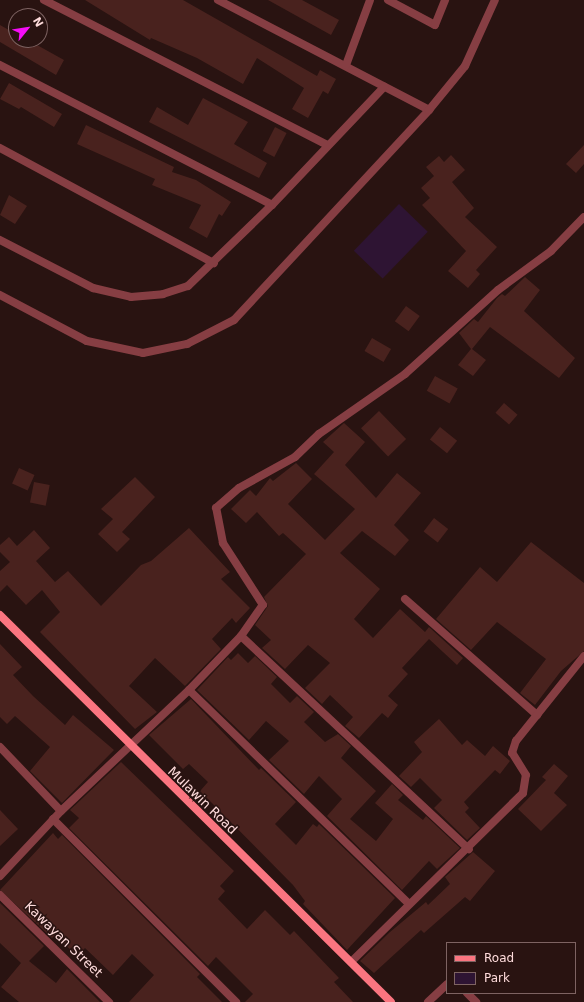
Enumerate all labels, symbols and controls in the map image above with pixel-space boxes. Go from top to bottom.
north arrow [8,8,48,48]
text: N [30,15,46,29]
street label: Mulawin Road [164,764,240,838]
street label: Kawayan Street [21,899,105,981]
legend [446,942,576,994]
text: Road [484,951,514,965]
text: Park [484,971,510,985]

